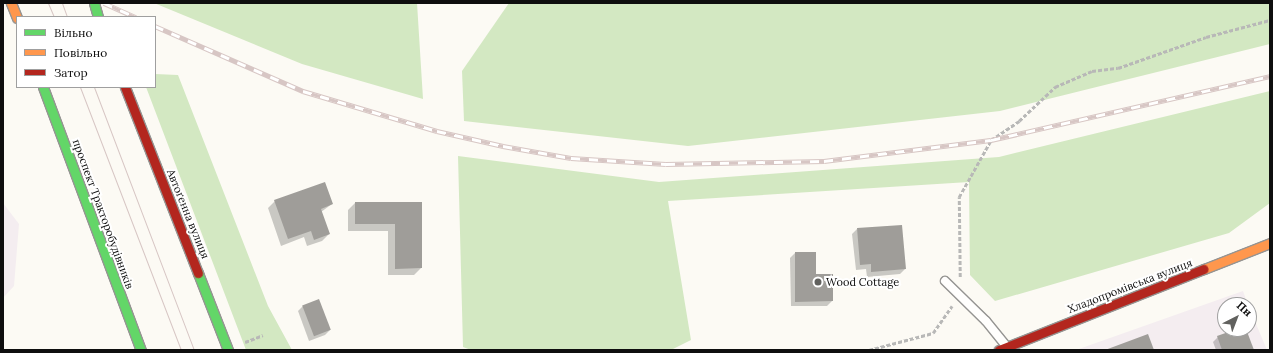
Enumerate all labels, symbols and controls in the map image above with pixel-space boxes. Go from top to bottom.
legend [16,16,156,88]
text: Вільно [54,25,93,40]
text: Повільно [54,45,107,60]
text: Затор [54,65,88,80]
street label: проспект Тракторобудівників [70,137,136,291]
street label: Автоґенна вулиця [164,167,212,261]
street label: Хладопромівська вулиця [1066,256,1194,316]
place label: Wood Cottage [826,275,899,289]
marker: Wood Cottage [813,277,823,287]
north arrow [1217,297,1257,337]
text: Пн [1234,298,1255,319]

